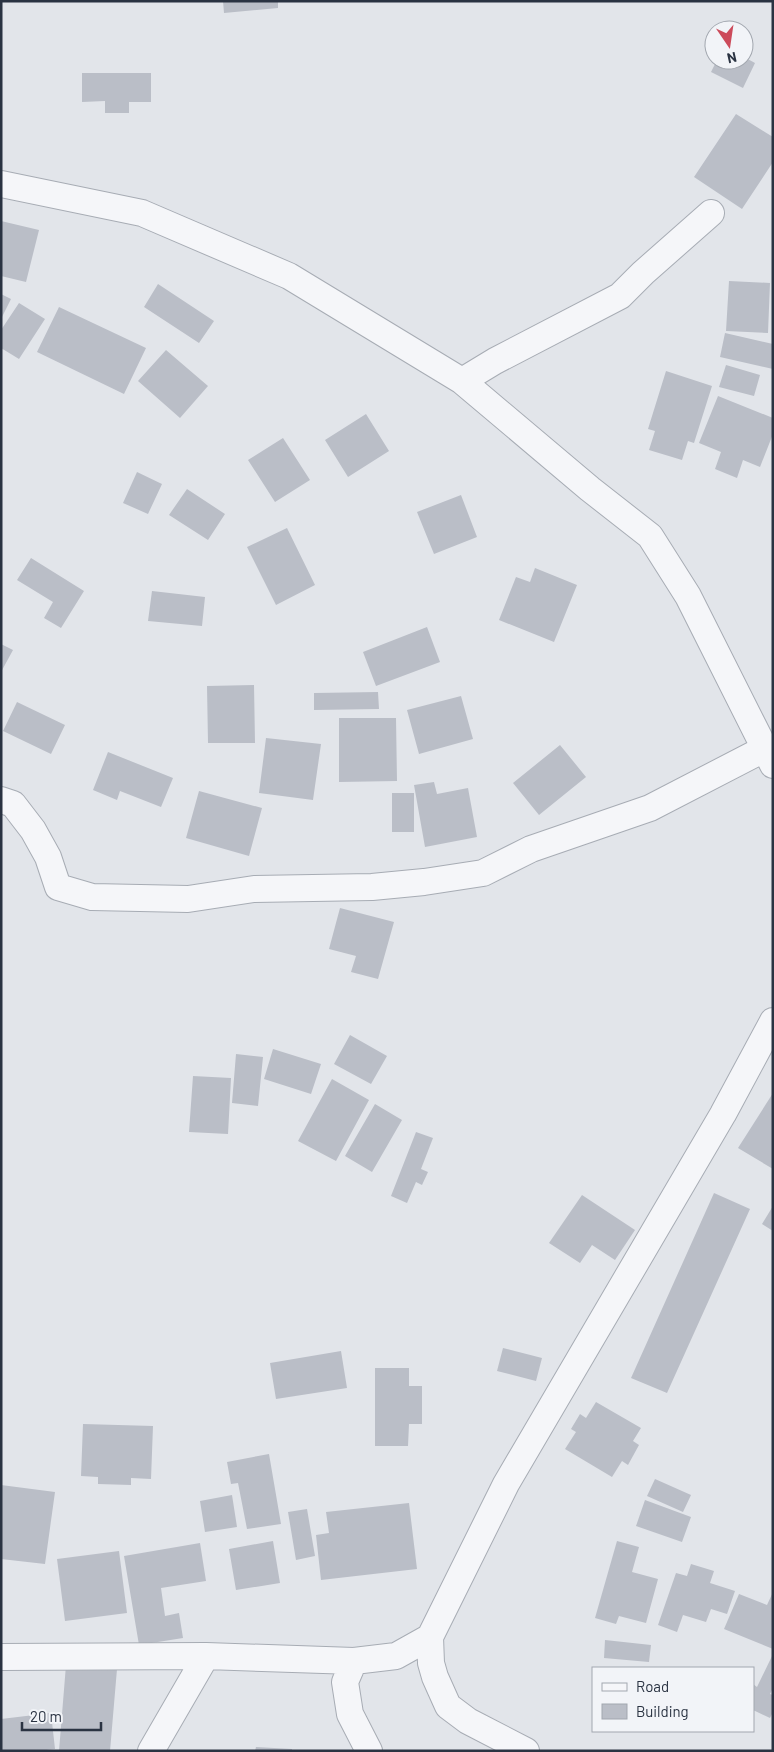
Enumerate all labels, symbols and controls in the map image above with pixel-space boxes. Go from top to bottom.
north arrow [704,20,754,70]
text: N [726,49,738,67]
legend [592,1667,754,1732]
text: Road [636,1677,669,1695]
scale bar [22,1700,101,1732]
text: Building [636,1702,689,1720]
text: 20 m [30,1707,62,1725]

